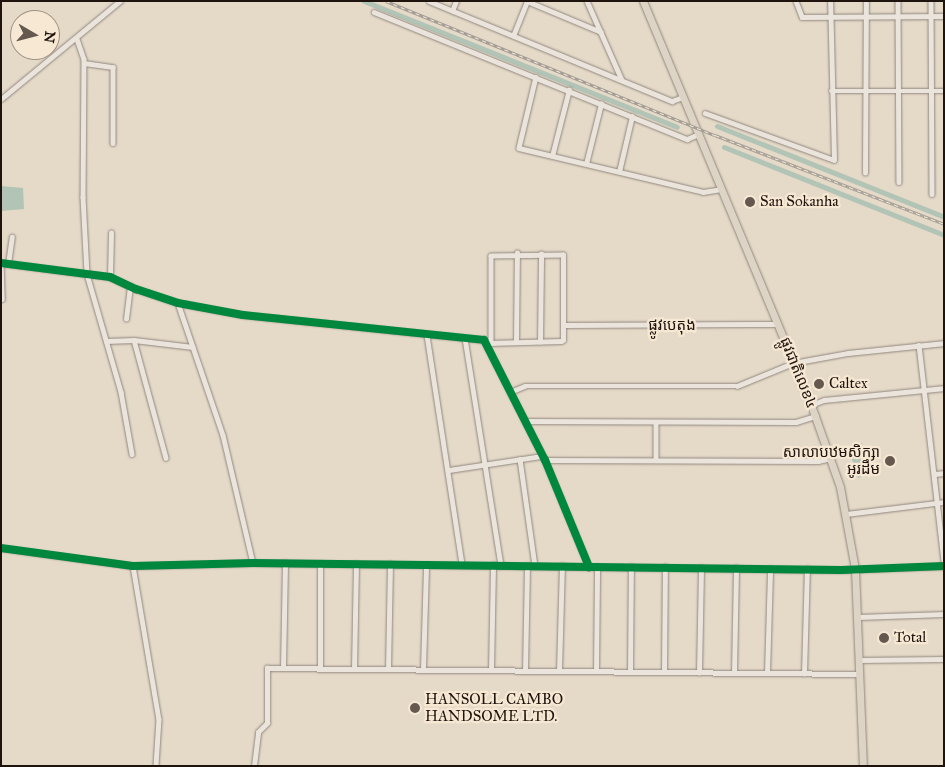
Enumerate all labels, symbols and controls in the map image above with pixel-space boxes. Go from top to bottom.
north arrow [10,10,60,60]
text: N [40,30,59,44]
place label: San Sokanha [760,193,839,211]
marker: San Sokanha [744,196,756,208]
street label: ផ្លូវបេតុង [648,317,696,335]
street label: ផ្លូវជាតិលេខ៤ [776,335,820,411]
place label: Caltex [829,375,868,393]
marker: Caltex [813,378,825,390]
place label: សាលាបឋមសិក្សា អូរដឹម [783,443,880,478]
marker: សាលាបឋមសិក្សា អូរដឹម [884,455,896,467]
place label: Total [894,629,926,647]
marker: Total [878,632,890,644]
place label: HANSOLL CAMBO HANDSOME LTD. [425,690,563,725]
marker: HANSOLL CAMBO HANDSOME LTD. [409,702,421,714]

